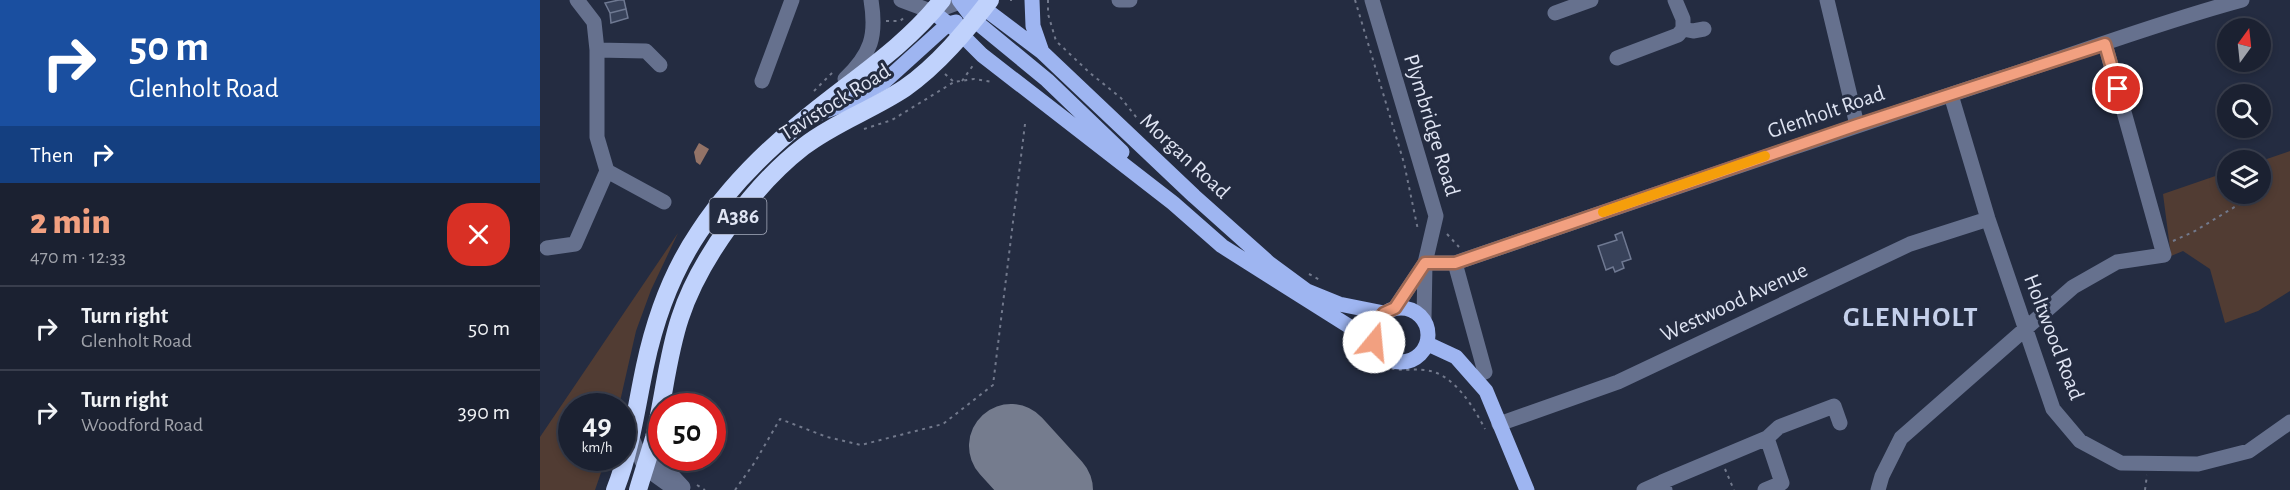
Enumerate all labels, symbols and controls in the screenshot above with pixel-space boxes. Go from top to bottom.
north arrow [2217,18,2271,72]
map controls [2217,18,2271,204]
icon: right [30,24,108,102]
text: 50 m [129,26,209,68]
street label: Plymbridge Road [1400,51,1464,199]
street label: Tavistock Road [776,59,894,145]
pin [2092,63,2143,114]
icon: arrive [2101,72,2134,105]
text: Glenholt Road [129,75,279,102]
street label: Glenholt Road [1765,82,1887,142]
button: search [2217,84,2271,138]
street label: Morgan Road [1136,109,1234,203]
icon: right [86,138,119,171]
text: Then [30,144,74,166]
button: layers [2217,150,2271,204]
road number: A386 [710,198,766,234]
button: close [447,203,510,266]
text: 2 min [30,204,111,240]
text: 470 m · 12:33 [30,247,126,267]
street label: Westwood Avenue [1657,258,1811,346]
street label: Holtwood Road [2020,271,2088,403]
district label: GLENHOLT [1843,304,1979,332]
text: Turn right [81,305,168,327]
position arrow [1342,310,1406,374]
icon: right [30,312,63,345]
text: 50 m [468,317,510,339]
text: Glenholt Road [81,331,192,351]
text: Turn right [81,389,168,411]
speed limit sign: 50 [648,393,726,471]
icon: right [30,396,63,429]
text: 390 m [458,401,510,423]
text: 49 [582,410,612,440]
text: Woodford Road [81,415,203,435]
text: km/h [582,440,612,455]

